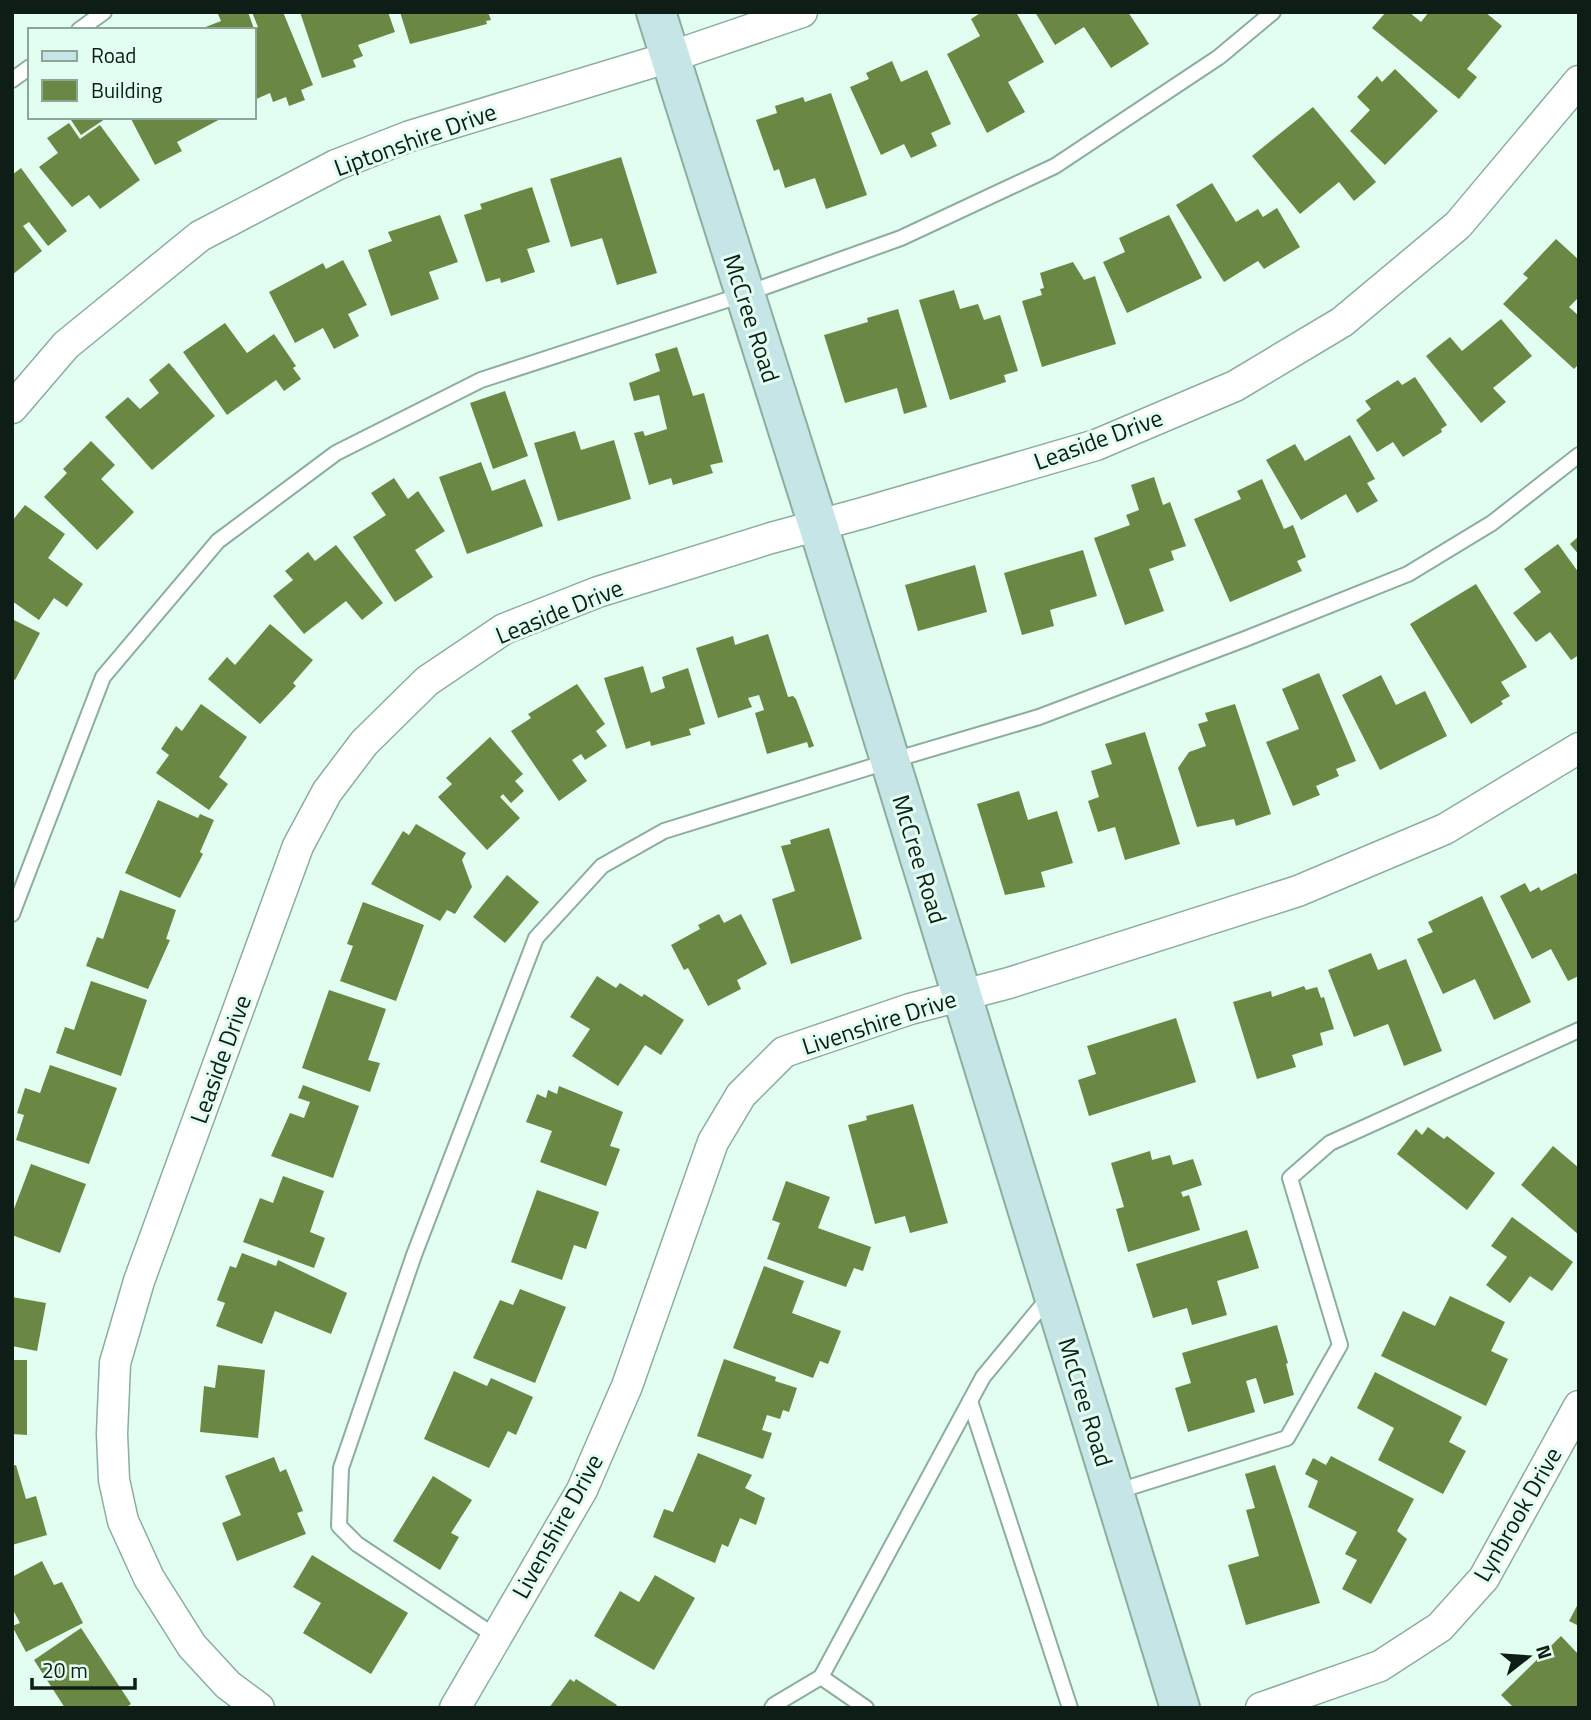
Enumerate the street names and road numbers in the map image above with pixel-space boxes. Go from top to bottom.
street label: Liptonshire Drive [329,93,501,185]
street label: McCree Road [714,249,790,387]
street label: Leaside Drive [1029,399,1167,479]
street label: Leaside Drive [490,569,628,653]
street label: McCree Road [883,790,957,928]
street label: Livenshire Drive [797,980,961,1064]
street label: Leaside Drive [180,990,260,1128]
street label: McCree Road [1049,1333,1123,1471]
street label: Lynbrook Drive [1464,1440,1570,1588]
street label: Livenshire Drive [502,1447,612,1605]

